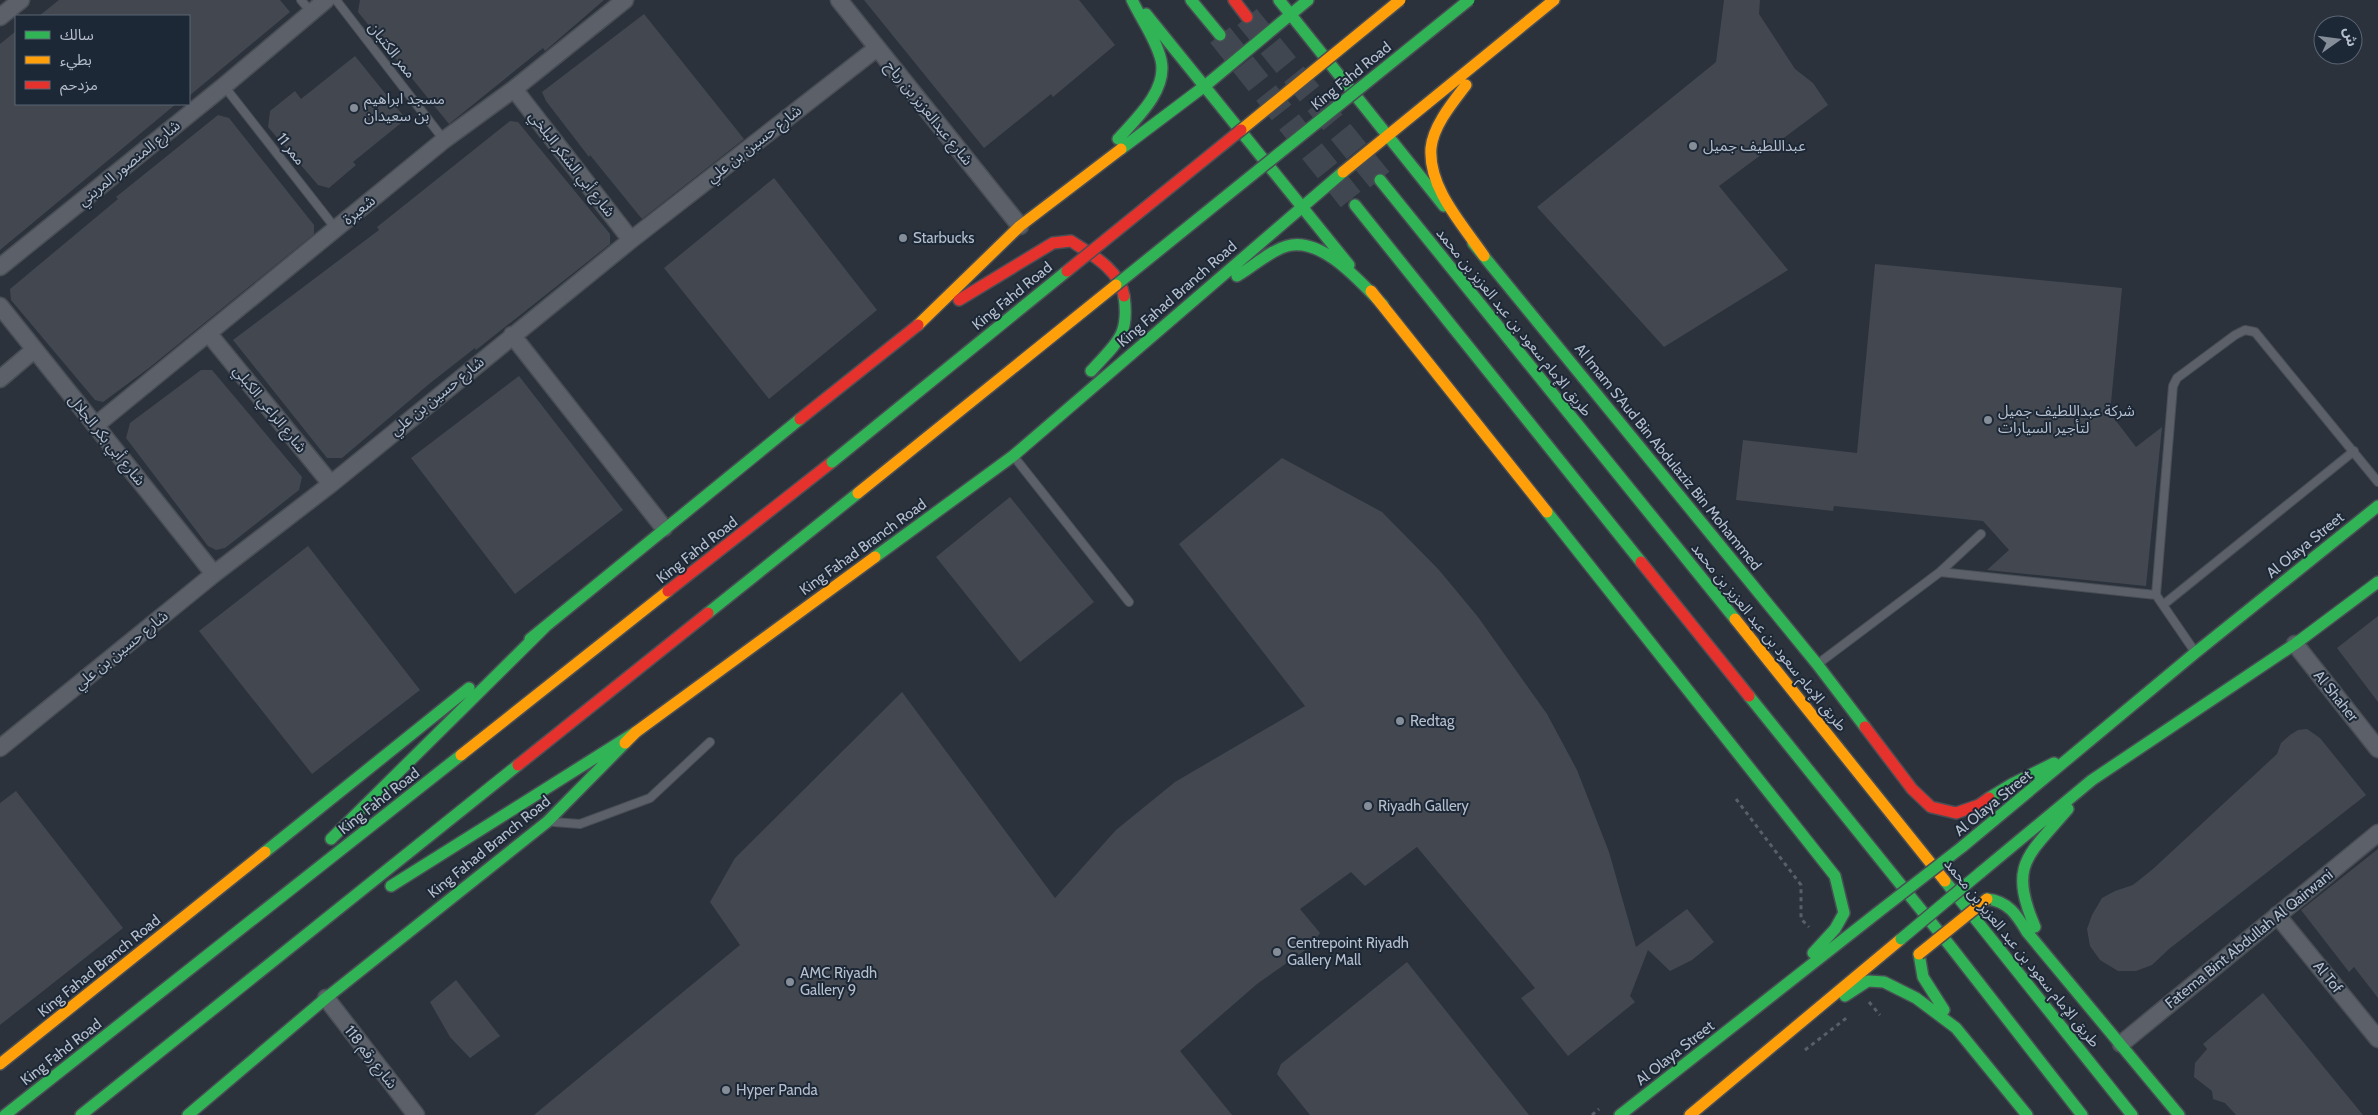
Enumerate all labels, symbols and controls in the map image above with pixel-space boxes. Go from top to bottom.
legend [15,15,190,105]
north arrow [2313,15,2363,65]
street label: ممر الكتبان [364,18,420,82]
text: ش [2340,25,2362,48]
text: سالك [60,26,94,44]
street label: King Fahd Road [1307,38,1395,114]
text: بطيء [60,51,92,71]
street label: شارع عبدالعزيز بن رباح [879,57,977,171]
text: مزدحم [60,76,98,96]
place label: مسجد ابراهيم بن سعيدان [364,90,445,125]
street label: شارع حسين بن علي [703,101,807,189]
marker: مسجد ابراهيم بن سعيدان [348,102,360,114]
street label: شارع أبي الشكر البلخي [523,107,619,223]
street label: شارع المنصور المريني [74,116,186,212]
street label: ممر 11 [273,129,309,169]
place label: عبداللطيف جميل [1703,137,1806,155]
marker: عبداللطيف جميل [1687,140,1699,152]
street label: شعيرة [339,191,379,229]
street label: طريق الإمام سعود بن عبد العزيز بن محمد [1431,224,1596,421]
place label: Starbucks [913,229,974,247]
marker: Starbucks [897,232,909,244]
street label: King Fahad Branch Road [1114,237,1240,351]
street label: King Fahd Road [968,258,1056,334]
street label: Al Imam S'Aud Bin Abdulaziz Bin Mohammed [1571,340,1765,574]
street label: شارع حسين بن علي [386,352,490,442]
street label: شارع الراعي الكبلي [227,362,311,458]
street label: شارع أبي بكر الجلال [62,391,149,491]
place label: شركة عبداللطيف جميل لتأجير السيارات [1998,402,2135,437]
marker: شركة عبداللطيف جميل لتأجير السيارات [1982,414,1994,426]
street label: King Fahad Branch Road [796,495,930,599]
street label: Al Olaya Street [2263,508,2347,582]
street label: King Fahd Road [653,513,741,587]
street label: طريق الإمام سعود بن عبد العزيز بن محمد [1686,539,1851,736]
street label: شارع حسين بن علي [70,606,174,696]
street label: Al Shaher [2310,667,2362,725]
place label: Redtag [1410,712,1455,730]
marker: Redtag [1394,715,1406,727]
street label: King Fahd Road [335,764,423,838]
street label: Al Olaya Street [1951,766,2035,840]
street label: King Fahad Branch Road [424,792,554,902]
place label: Riyadh Gallery [1378,797,1469,815]
marker: Riyadh Gallery [1362,800,1374,812]
street label: طريق الإمام سعود بن عبد العزيز بن محمد [1939,855,2104,1052]
street label: Fatema Bint Abdullah Al Qairwani [2161,866,2337,1012]
street label: King Fahad Branch Road [34,911,164,1021]
place label: Centrepoint Riyadh Gallery Mall [1287,934,1409,969]
marker: Centrepoint Riyadh Gallery Mall [1271,946,1283,958]
street label: Al Tof [2310,957,2346,997]
place label: AMC Riyadh Gallery 9 [800,964,877,999]
marker: AMC Riyadh Gallery 9 [784,976,796,988]
street label: King Fahd Road [17,1015,105,1089]
street label: Al Olaya Street [1632,1017,1718,1089]
street label: شارع رقم 118 [338,1022,401,1094]
place label: Hyper Panda [736,1081,818,1099]
marker: Hyper Panda [720,1084,732,1096]

